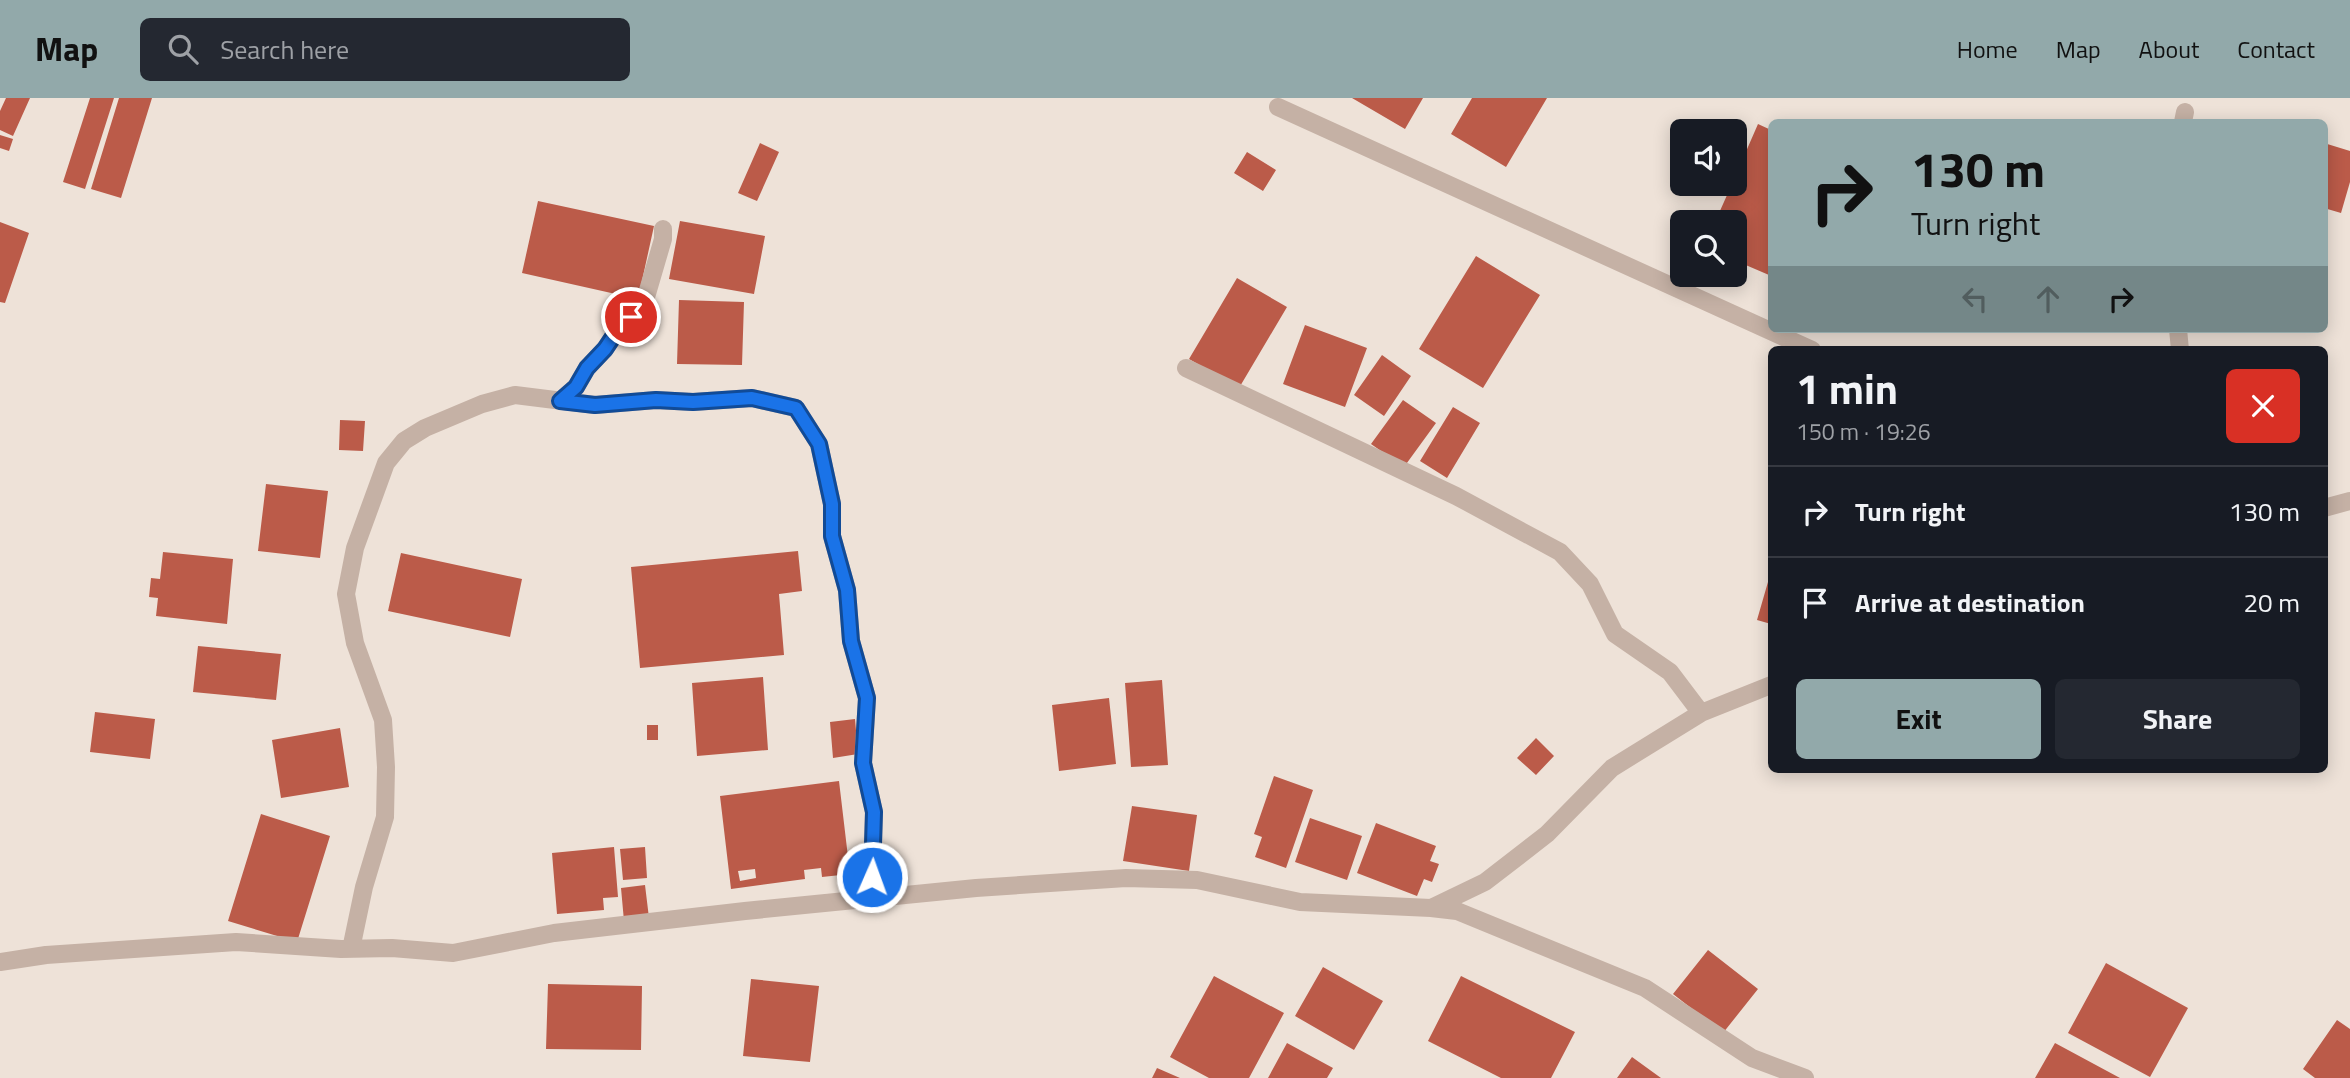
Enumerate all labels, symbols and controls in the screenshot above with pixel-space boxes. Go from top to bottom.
search box [140,18,630,81]
text: Map [35,24,98,74]
icon: search [164,30,202,68]
text: Search here [220,30,349,69]
text: Home [1957,31,2018,67]
text: Map [2056,31,2101,67]
text: About [2139,31,2199,67]
text: Contact [2237,31,2315,67]
map controls [1670,119,1747,287]
button: sound [1670,119,1747,196]
text: 130 m [1911,131,2045,206]
icon: right [1796,147,1887,238]
text: Turn right [1911,199,2040,247]
button: search [1670,210,1747,287]
icon: left [1956,280,1994,318]
icon: ahead [2029,280,2067,318]
icon: right [2102,280,2140,318]
pin [601,287,661,347]
icon: arrive [612,298,650,336]
text: 1 min [1796,356,1898,420]
button: close [2226,369,2300,443]
text: 150 m · 19:26 [1796,414,1931,449]
text: Turn right [1855,492,1966,531]
text: 130 m [2229,492,2300,531]
icon: right [1796,493,1834,531]
text: Arrive at destination [1855,583,2085,622]
text: 20 m [2243,583,2300,622]
icon: arrive [1796,584,1834,622]
button: Exit [1796,679,2041,759]
button: Share [2055,679,2300,759]
position arrow [835,840,909,914]

